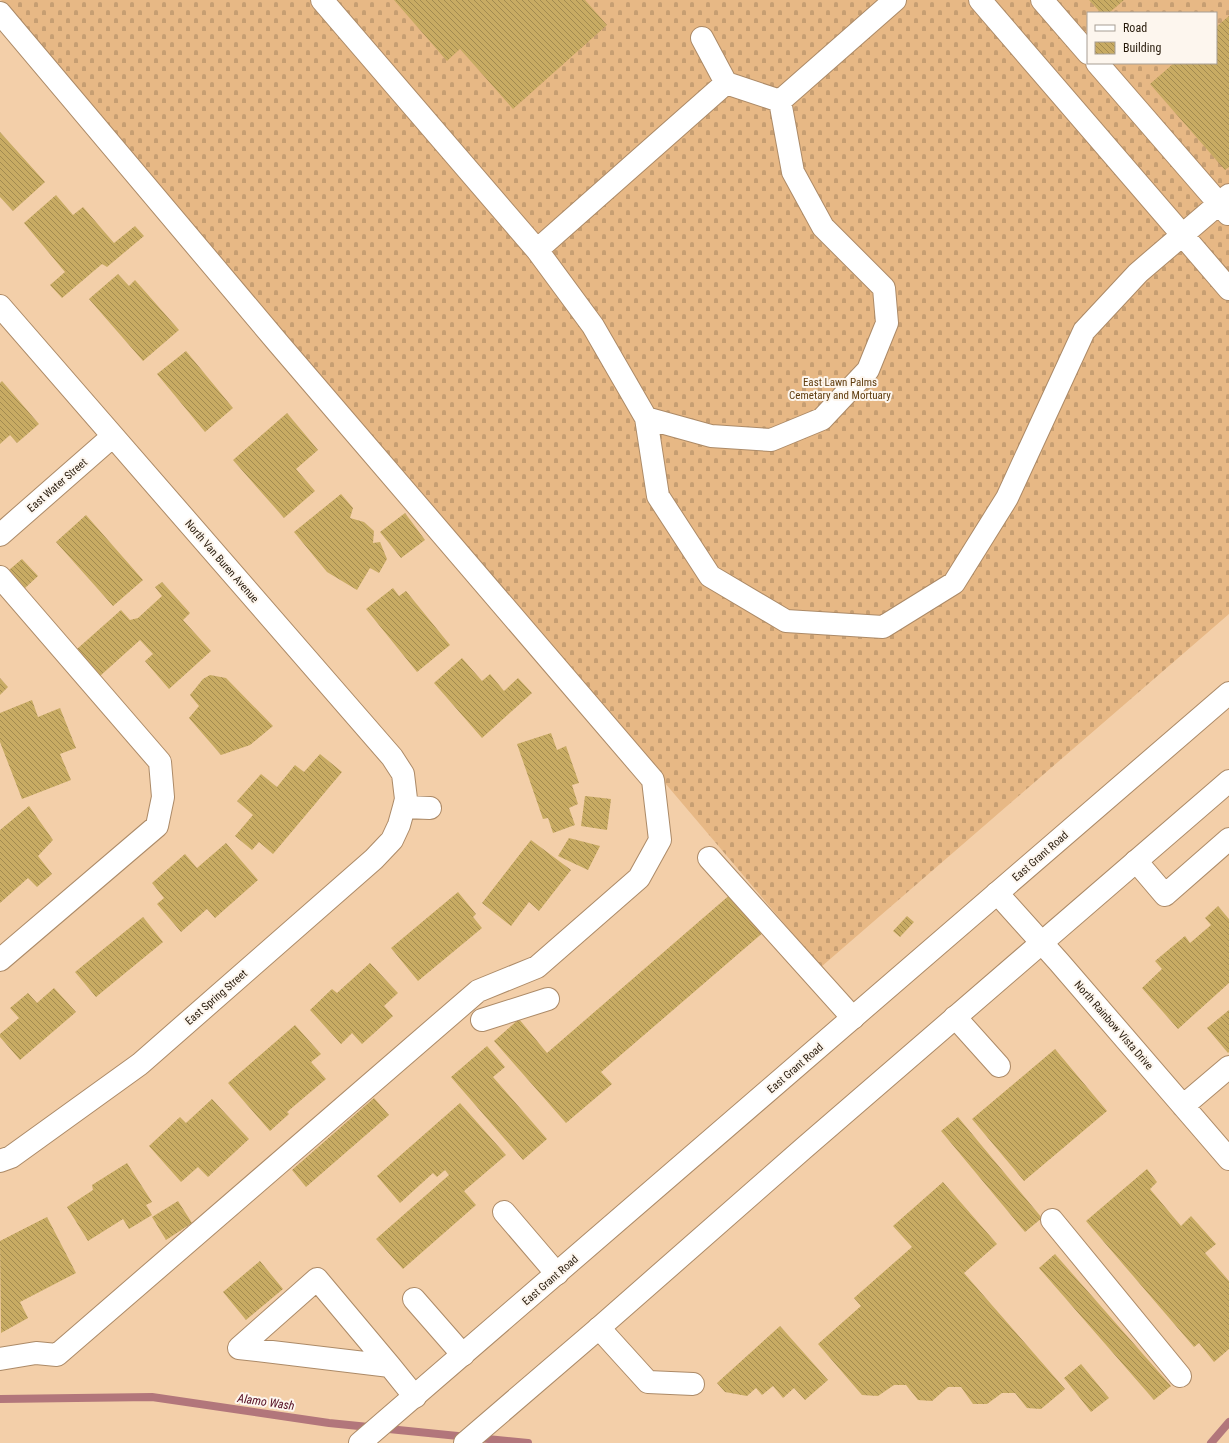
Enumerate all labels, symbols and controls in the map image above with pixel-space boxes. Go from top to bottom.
legend [1087,12,1217,64]
text: Road [1123,21,1147,35]
text: Building [1123,41,1161,55]
park label: East Lawn Palms Cemetary and Mortuary [789,376,891,402]
street label: East Water Street [25,456,90,515]
street label: North Van Buren Avenue [182,517,261,605]
street label: East Grant Road [1010,829,1071,884]
street label: East Spring Street [183,967,250,1028]
street label: North Rainbow Vista Drive [1072,978,1156,1072]
street label: East Grant Road [765,1041,826,1096]
street label: East Grant Road [520,1253,581,1308]
water label: Alamo Wash [236,1391,296,1413]

